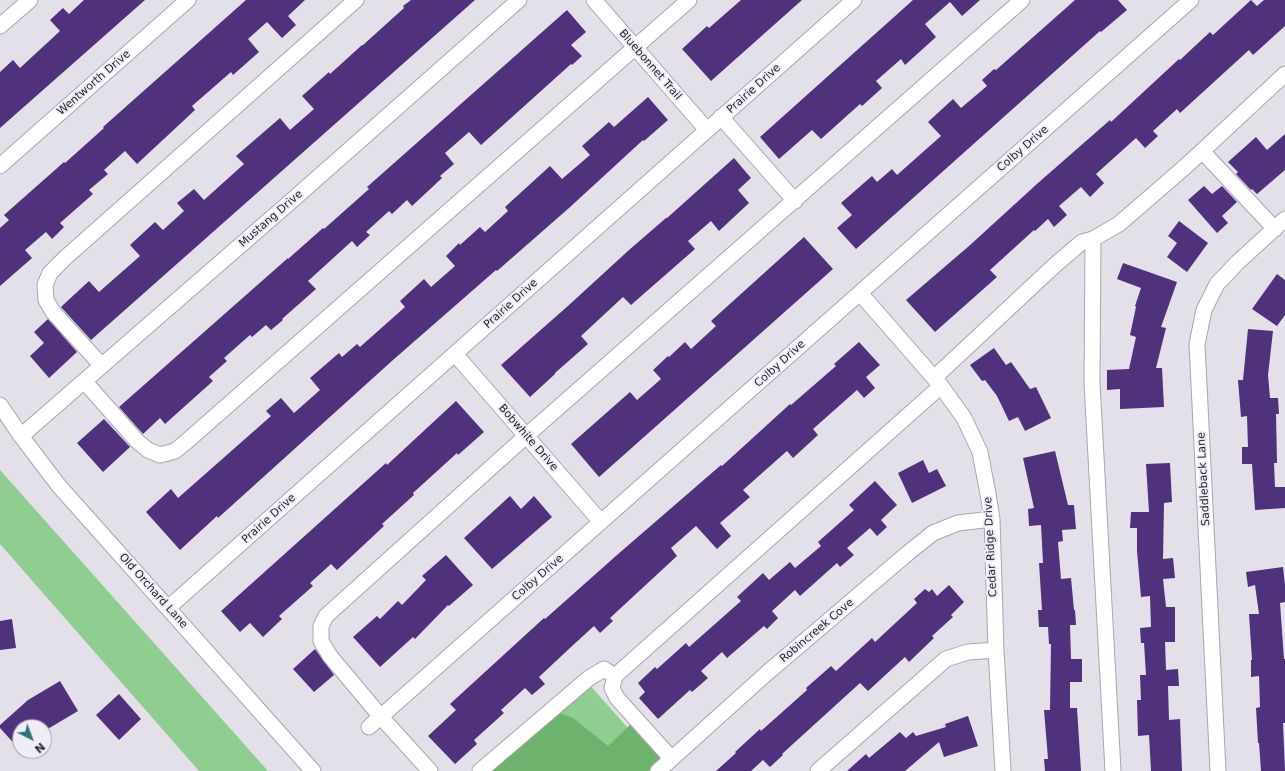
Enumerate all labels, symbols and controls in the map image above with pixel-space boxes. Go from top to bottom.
street label: Bluebonnet Trail [616,27,684,103]
street label: Wentworth Drive [55,48,133,118]
street label: Prairie Drive [724,61,784,117]
street label: Colby Drive [995,123,1051,175]
street label: Mustang Drive [236,188,306,250]
street label: Prairie Drive [481,276,541,332]
street label: Colby Drive [752,338,808,390]
street label: Bobwhite Drive [495,402,561,474]
street label: Saddleback Lane [1195,432,1213,526]
street label: Prairie Drive [239,491,299,547]
street label: Cedar Ridge Drive [982,497,1000,597]
street label: Old Orchard Lane [116,551,190,631]
street label: Colby Drive [510,552,566,604]
street label: Robincreek Cove [777,596,857,666]
north arrow [12,719,52,759]
text: N [32,740,47,755]

